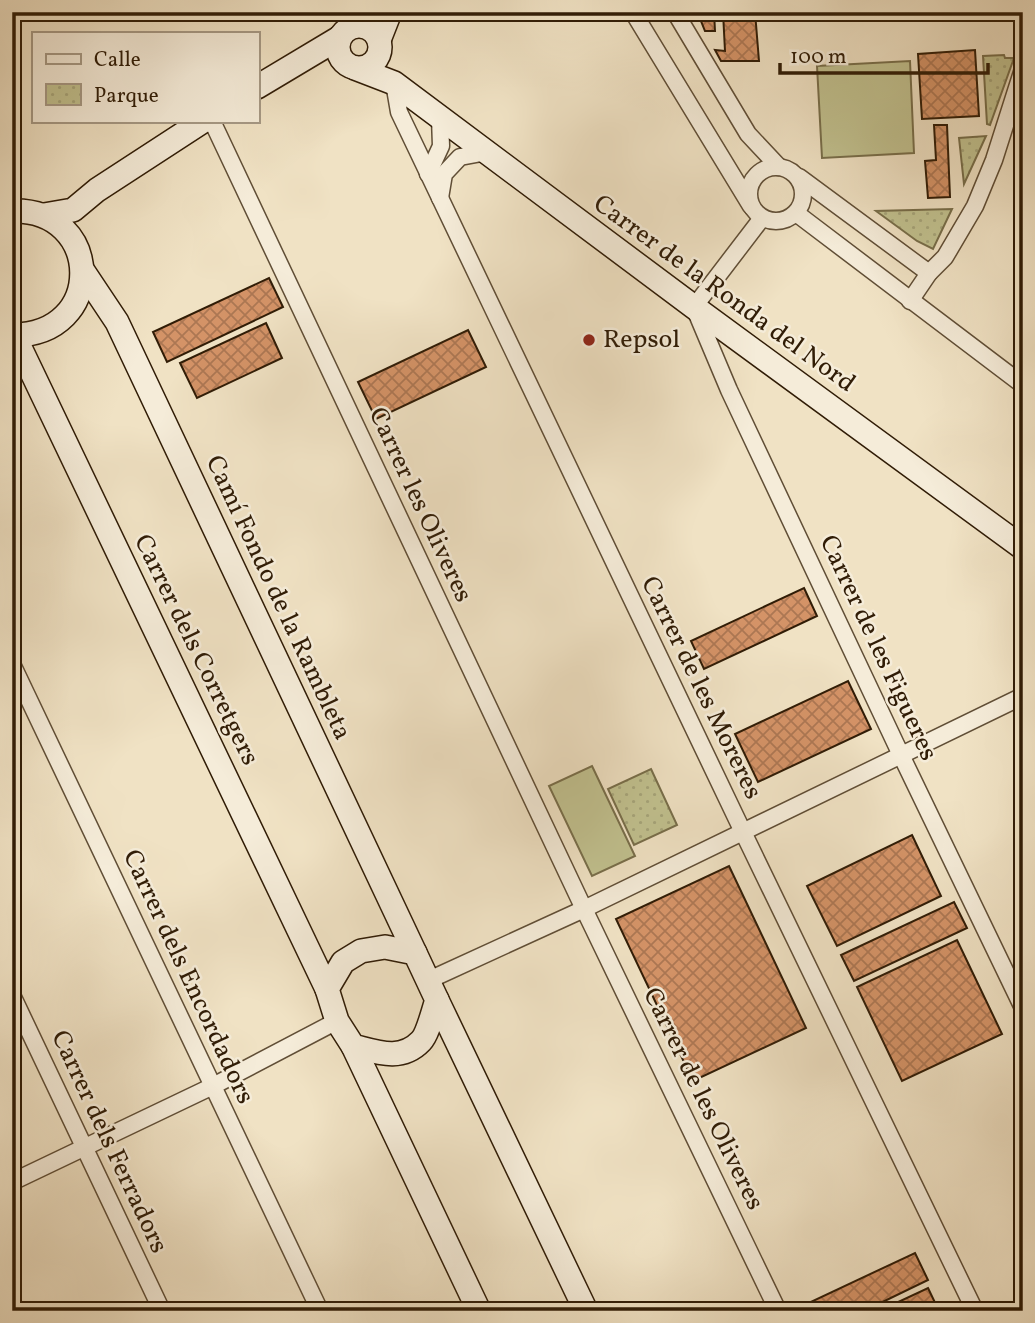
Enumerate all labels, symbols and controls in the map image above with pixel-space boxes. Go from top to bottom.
legend [32,32,259,122]
scale bar [780,32,988,76]
text: 100 m [790,43,847,72]
text: Calle [94,46,141,75]
text: Parque [94,82,159,111]
street label: Carrer de la Ronda del Nord [585,186,863,402]
place label: Repsol [603,322,680,358]
marker: Repsol [581,332,597,348]
street label: Carrer les Oliveres [359,402,481,608]
street label: Camí Fondo de la Rambleta [196,450,360,746]
street label: Carrer dels Corretgers [124,528,268,772]
street label: Carrer de les Figueres [810,529,946,767]
street label: Carrer de les Moreres [631,571,771,805]
street label: Carrer dels Encordadors [113,844,263,1110]
street label: Carrer de les Oliveres [633,982,773,1216]
street label: Carrer dels Ferradors [42,1025,176,1259]

